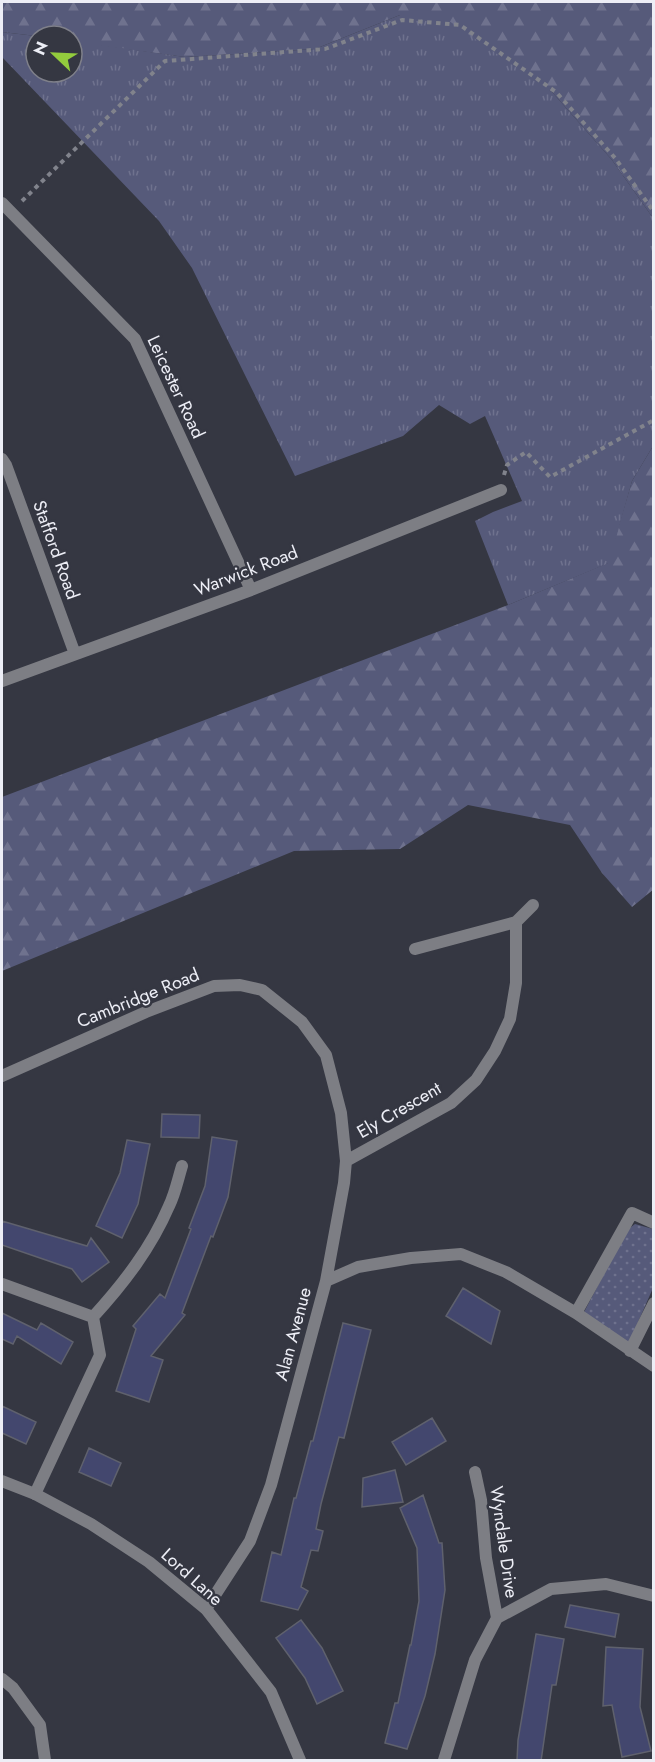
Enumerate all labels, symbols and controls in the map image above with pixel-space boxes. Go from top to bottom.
north arrow [24,24,84,84]
text: N [28,38,54,59]
street label: Leicester Road [141,331,211,443]
street label: Stafford Road [26,497,86,603]
street label: Warwick Road [190,539,302,603]
street label: Cambridge Road [73,962,203,1034]
street label: Ely Crescent [352,1075,447,1145]
street label: Alan Avenue [268,1284,318,1384]
street label: Wyndale Drive [483,1484,525,1600]
street label: Lord Lane [155,1542,229,1612]

